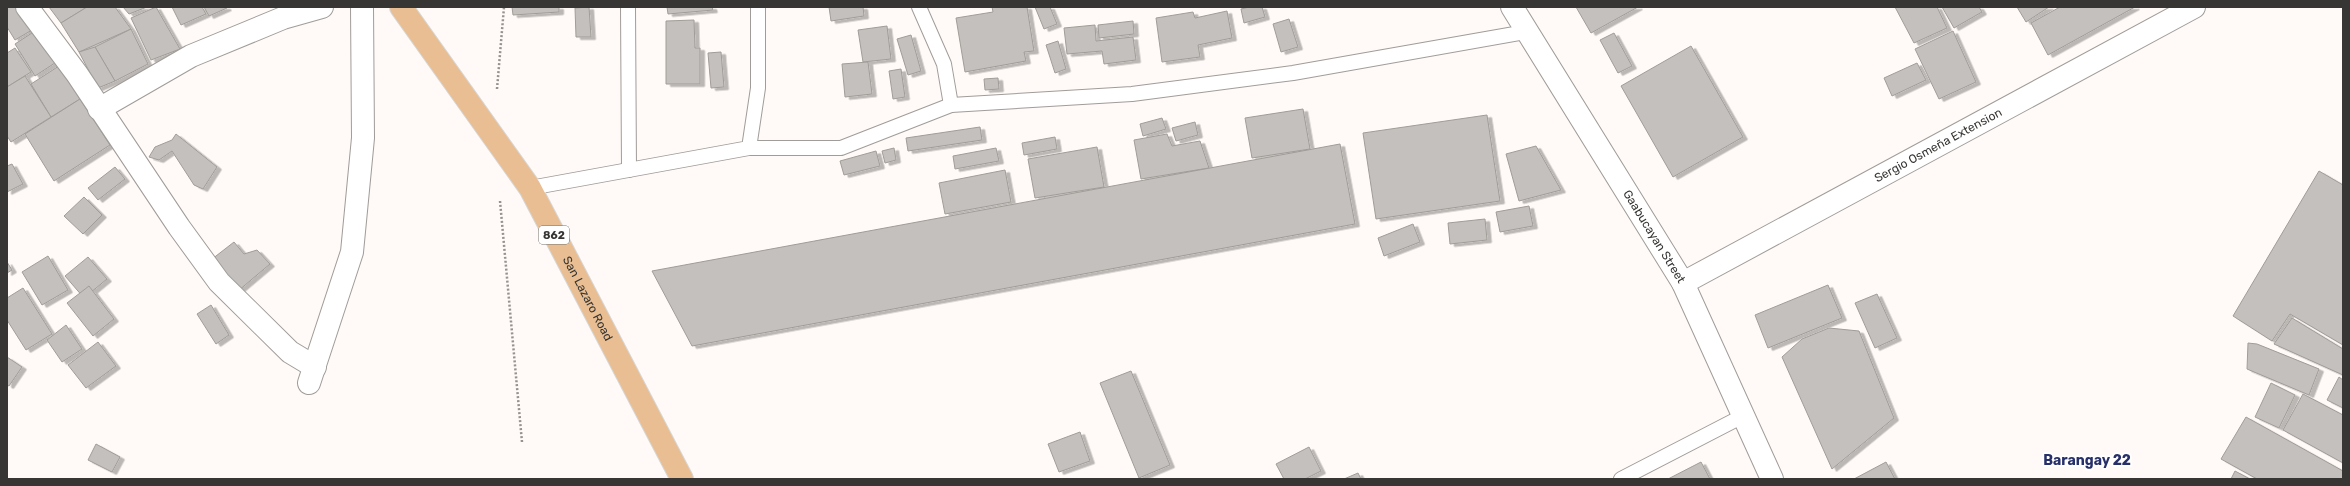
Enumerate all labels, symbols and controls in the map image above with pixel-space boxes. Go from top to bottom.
street label: Sergio Osmeña Extension [1872,105,2004,185]
street label: Gaabucayan Street [1620,187,1688,286]
road number: 862 [539,226,569,244]
street label: San Lazaro Road [560,254,616,343]
district label: Barangay 22 [2043,452,2131,469]

